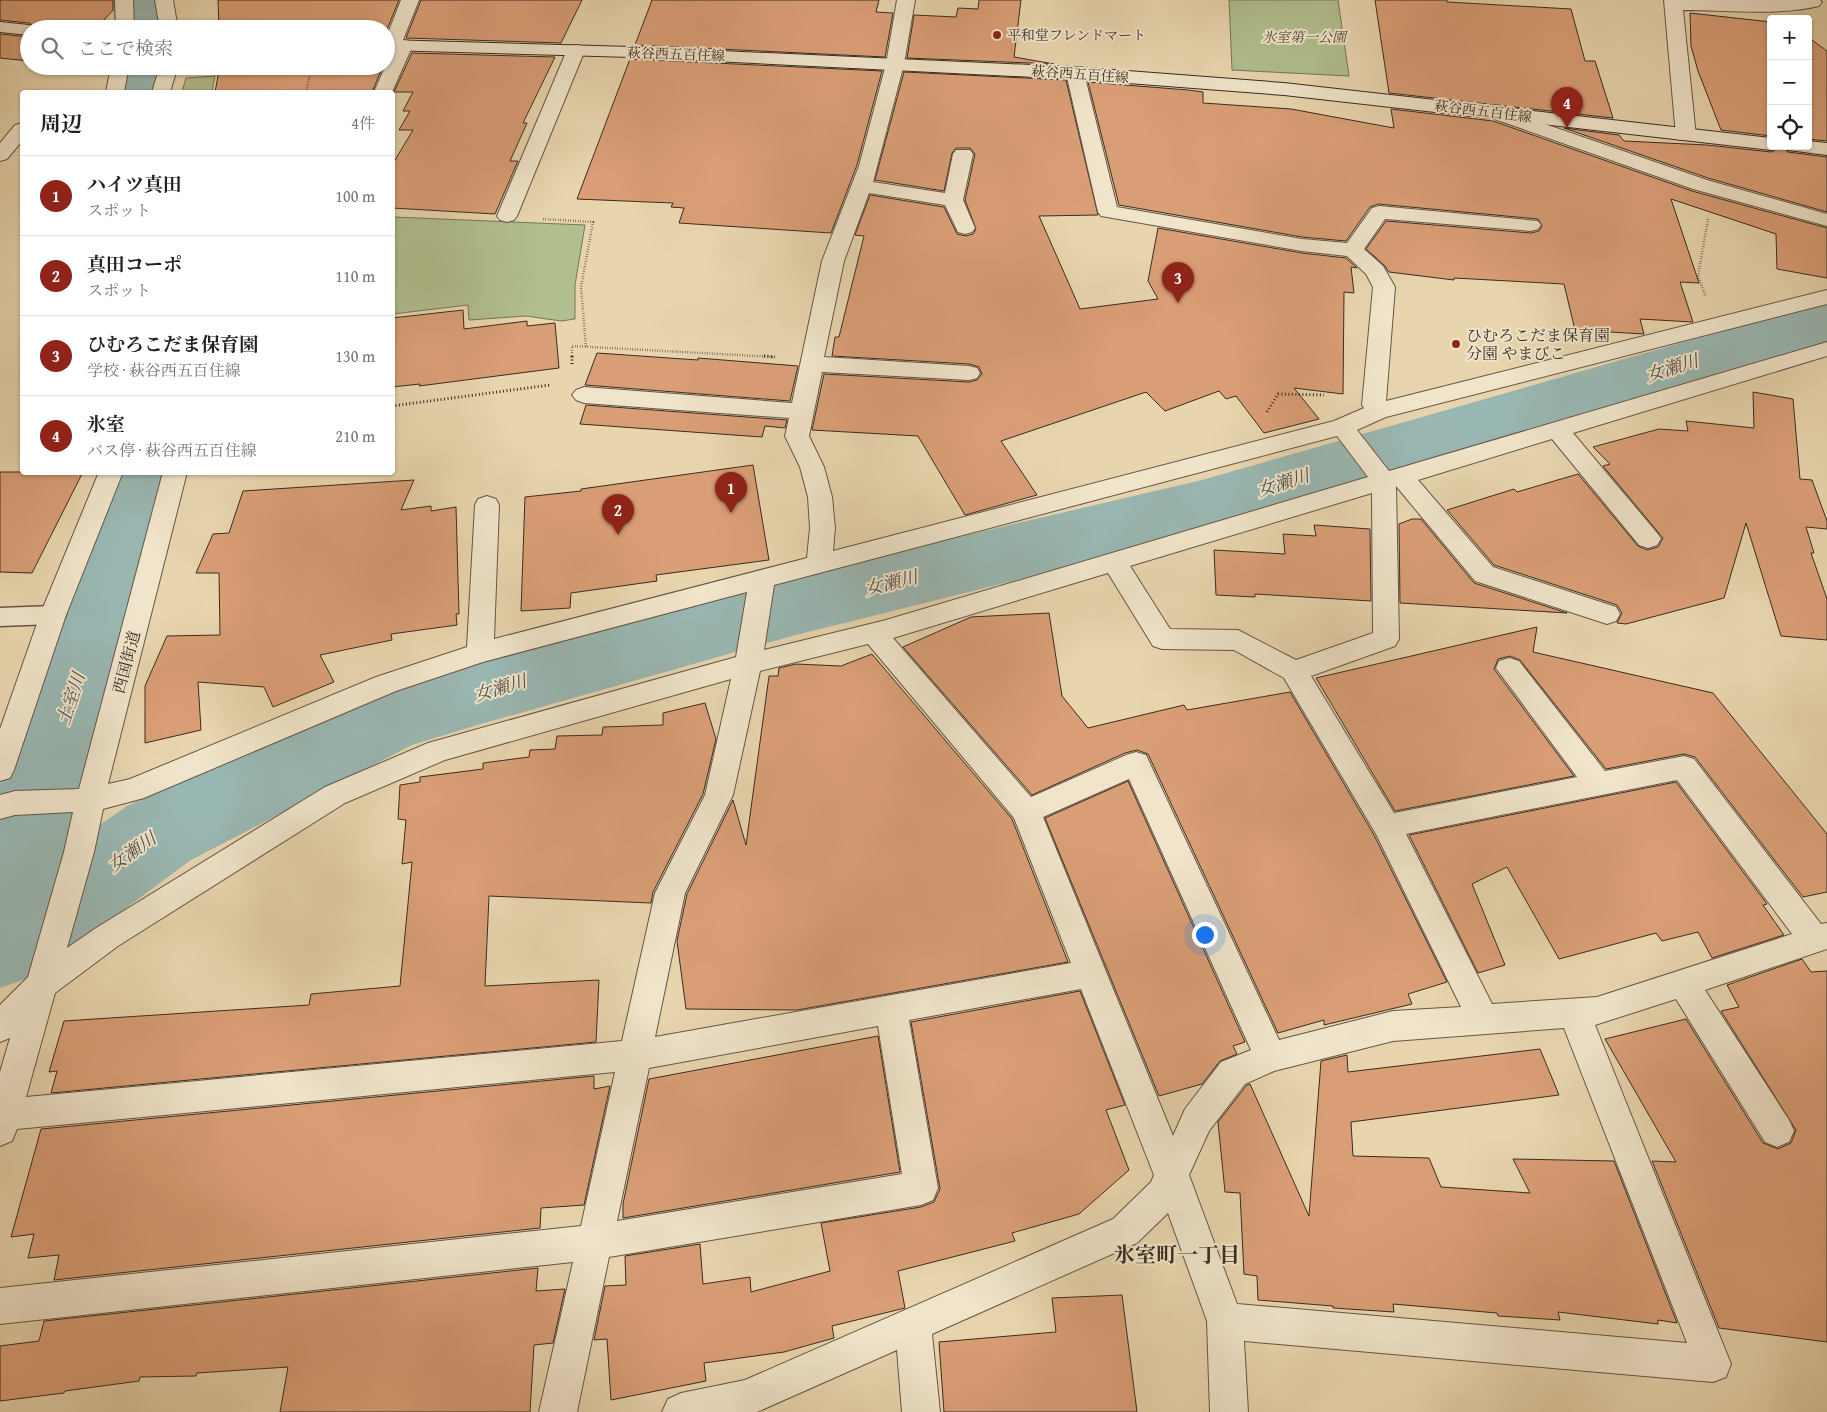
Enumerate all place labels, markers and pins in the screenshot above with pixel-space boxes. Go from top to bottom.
place label: 平和堂フレンドマート [1007,25,1146,45]
marker: 平和堂フレンドマート [991,29,1003,41]
pin: 4 [1551,87,1583,128]
pin: 3 [1162,262,1194,303]
place label: ひむろこだま保育園 分園 やまびこ [1466,323,1610,365]
marker: ひむろこだま保育園 分園 やまびこ [1450,338,1462,350]
pin: 1 [715,472,747,513]
pin: 2 [602,494,634,535]

